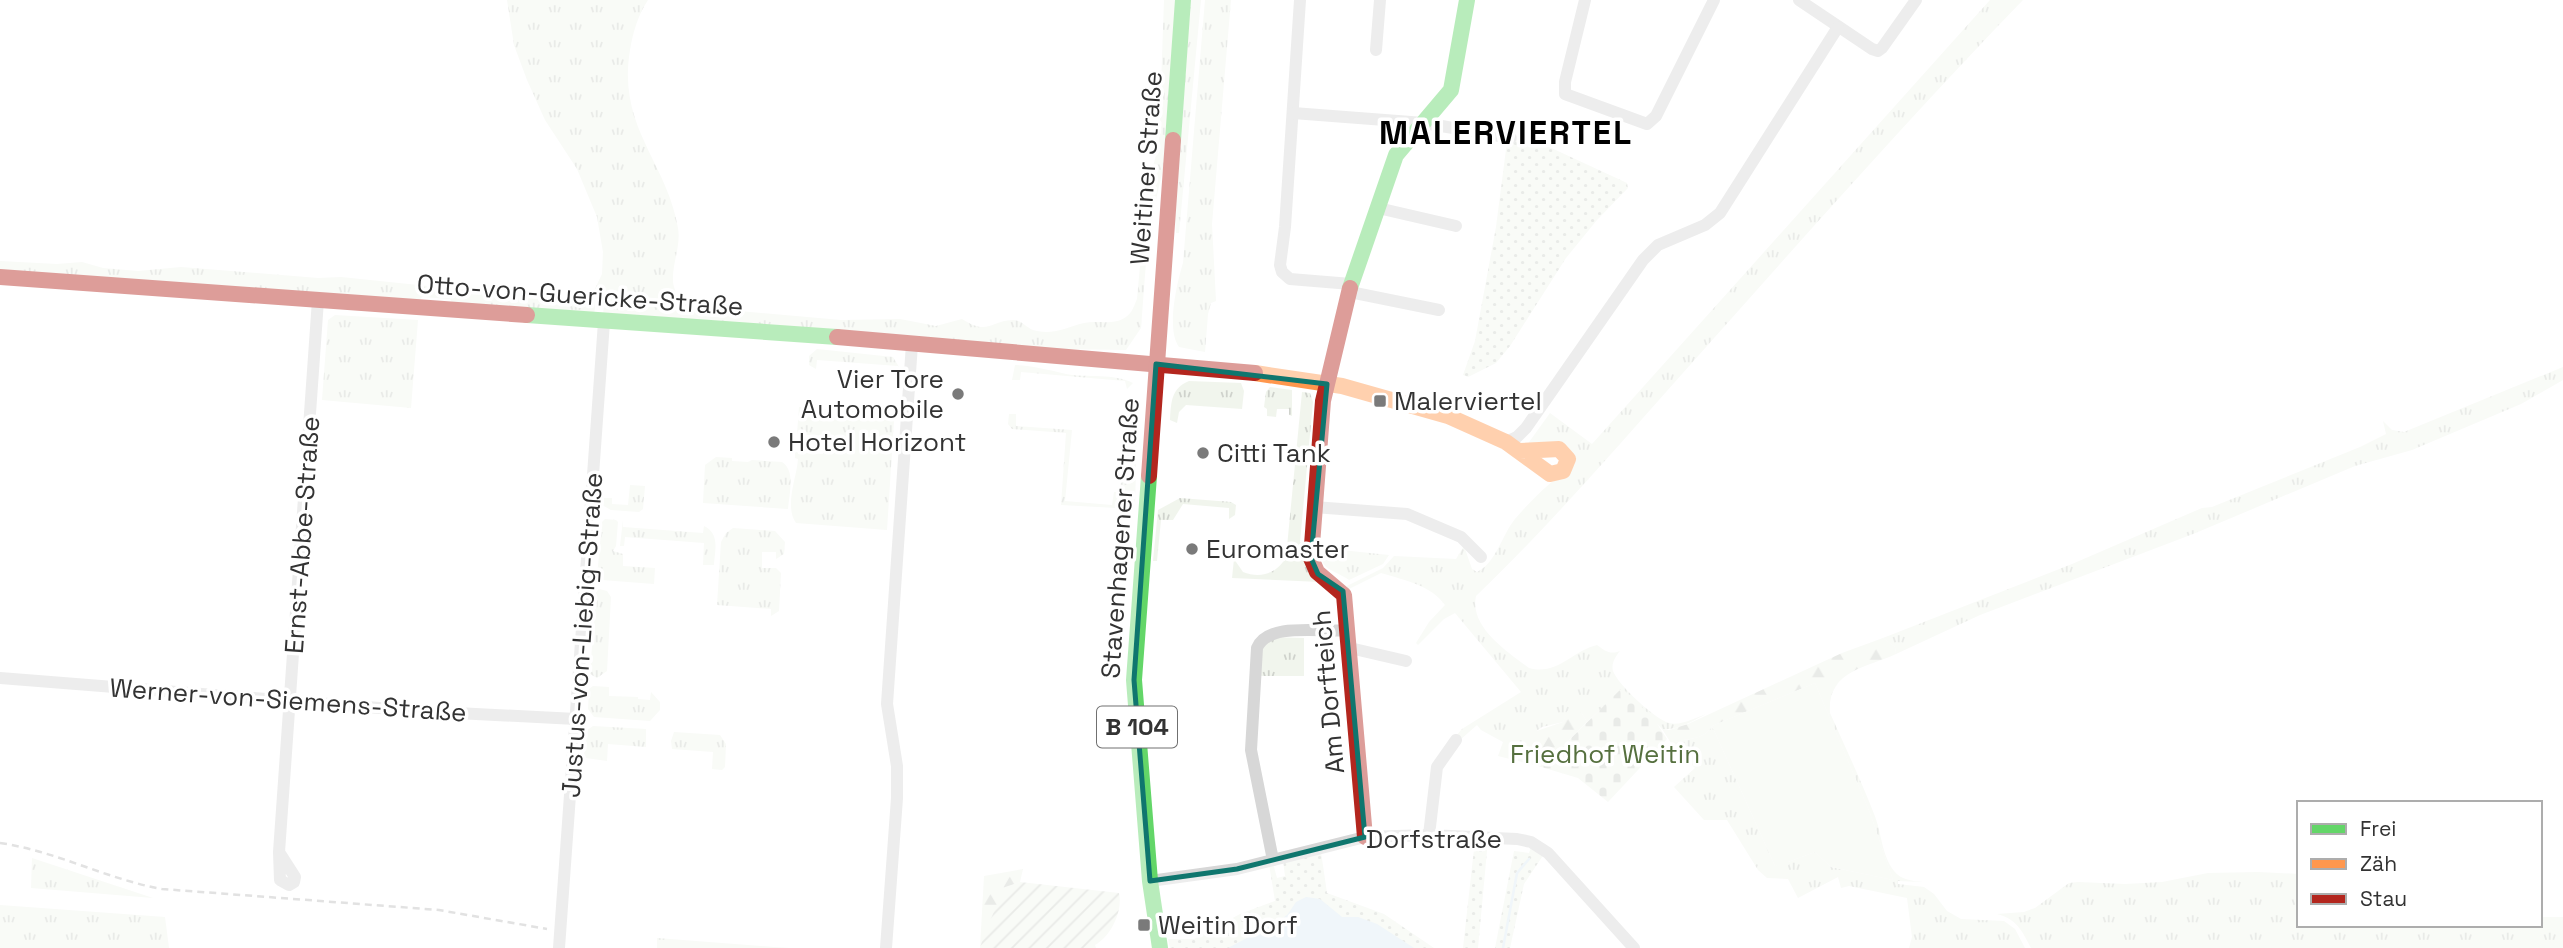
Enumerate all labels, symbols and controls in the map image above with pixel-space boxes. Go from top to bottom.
street label: Weitiner Straße [1122,70,1170,266]
district label: MALERVIERTEL [1379,112,1633,154]
street label: Otto-von-Guericke-Straße [416,267,744,323]
place label: Vier Tore Automobile [801,362,944,426]
place label: Malerviertel [1394,384,1542,418]
marker: Vier Tore Automobile [950,386,966,402]
marker: Malerviertel [1372,393,1388,409]
street label: Stavenhagener Straße [1093,397,1147,679]
street label: Ernst-Abbe-Straße [277,415,327,655]
place label: Hotel Horizont [788,425,967,459]
marker: Hotel Horizont [766,434,782,450]
place label: Citti Tank [1217,436,1331,470]
marker: Citti Tank [1195,445,1211,461]
street label: Justus-von-Liebig-Straße [554,471,610,799]
place label: Euromaster [1206,532,1349,566]
marker: Euromaster [1184,541,1200,557]
street label: Am Dorfteich [1304,609,1352,775]
street label: Werner-von-Siemens-Straße [108,671,468,729]
road number: B 104 [1097,706,1177,748]
park label: Friedhof Weitin [1510,737,1700,771]
legend [2297,801,2542,927]
text: Frei [2360,815,2396,842]
street label: Dorfstraße [1366,822,1502,856]
text: Zäh [2360,850,2397,877]
text: Stau [2360,885,2407,912]
place label: Weitin Dorf [1158,908,1298,942]
marker: Weitin Dorf [1136,917,1152,933]

